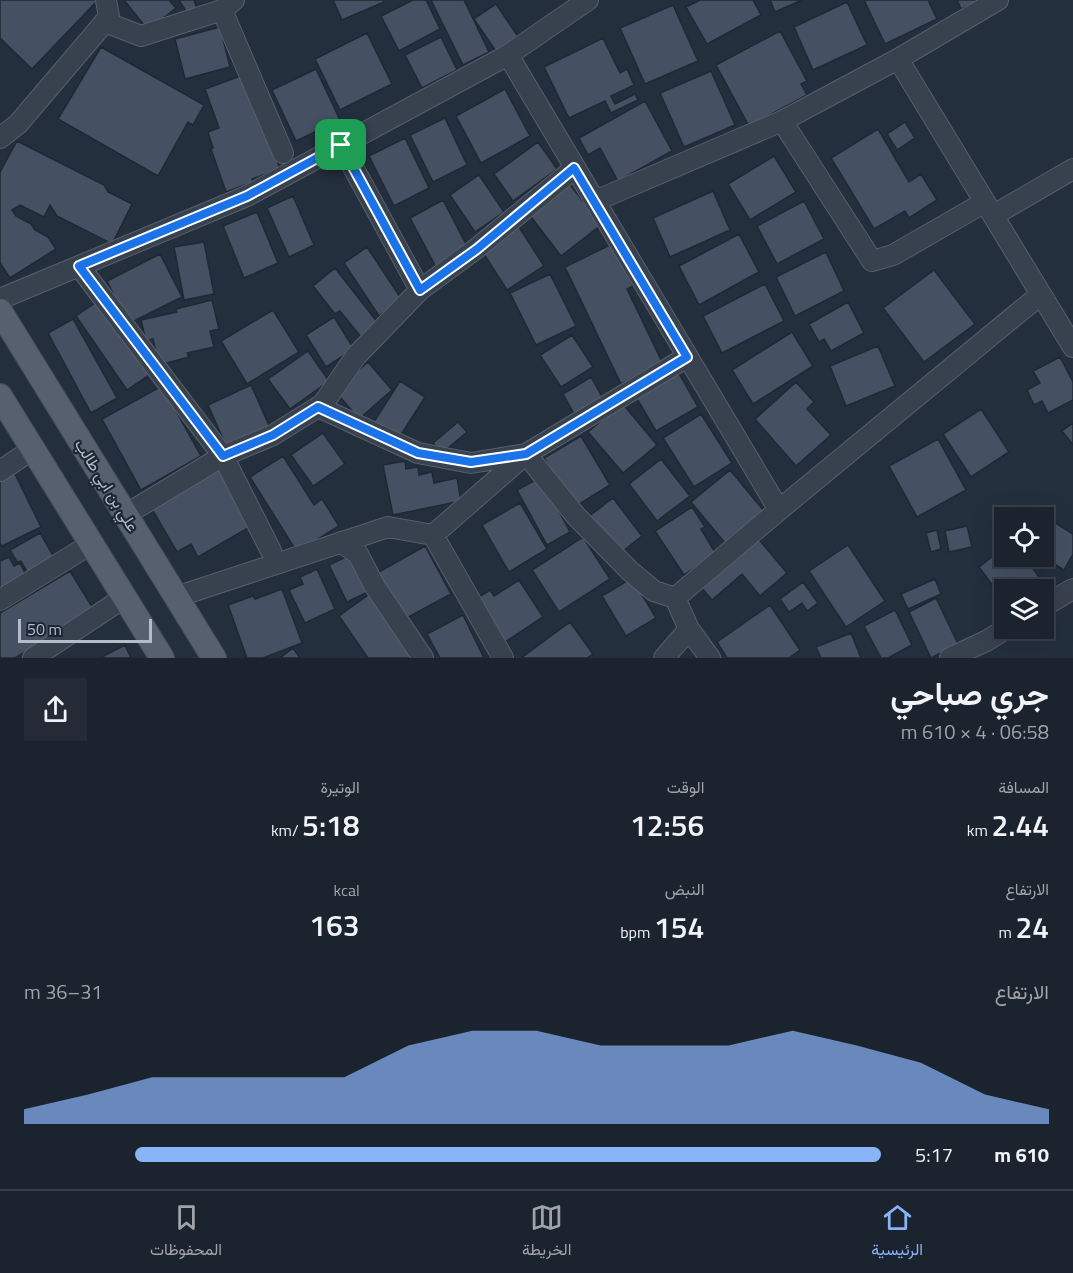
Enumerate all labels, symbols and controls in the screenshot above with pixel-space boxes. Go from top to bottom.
pin [315,119,366,170]
icon: arrive [324,128,357,161]
street label: علي بن ابي طالب [67,434,145,537]
map controls [994,507,1054,639]
button: locate [994,507,1054,567]
button: layers [994,579,1054,639]
scale bar [18,616,152,644]
text: 50 m [27,617,62,641]
text: جري صباحي [890,668,1049,718]
button: share [24,678,87,741]
text: 06:58 · 4 × 610 m [901,716,1049,747]
text: الوتيرة [321,775,360,799]
text: الوقت [667,775,704,799]
text: المسافة [998,775,1049,799]
text: 5:18 [302,802,360,848]
text: 12:56 [630,802,704,848]
text: 2.44 [991,802,1049,848]
text: /km [271,818,302,842]
text: km [967,818,991,842]
text: النبض [665,877,704,901]
text: الارتفاع [1006,877,1049,901]
text: kcal [334,878,360,902]
text: 163 [309,902,360,948]
text: 154 [654,904,704,950]
text: 24 [1015,904,1049,950]
text: bpm [620,920,654,944]
text: m [998,920,1015,944]
text: 31–36 m [24,976,103,1007]
text: الارتفاع [995,976,1049,1007]
text: 5:17 [915,1139,953,1170]
text: 610 m [994,1139,1049,1170]
tab: المحفوظات [150,1201,222,1264]
tab: الخريطة [522,1201,571,1264]
tab: الرئيسية [871,1201,923,1264]

